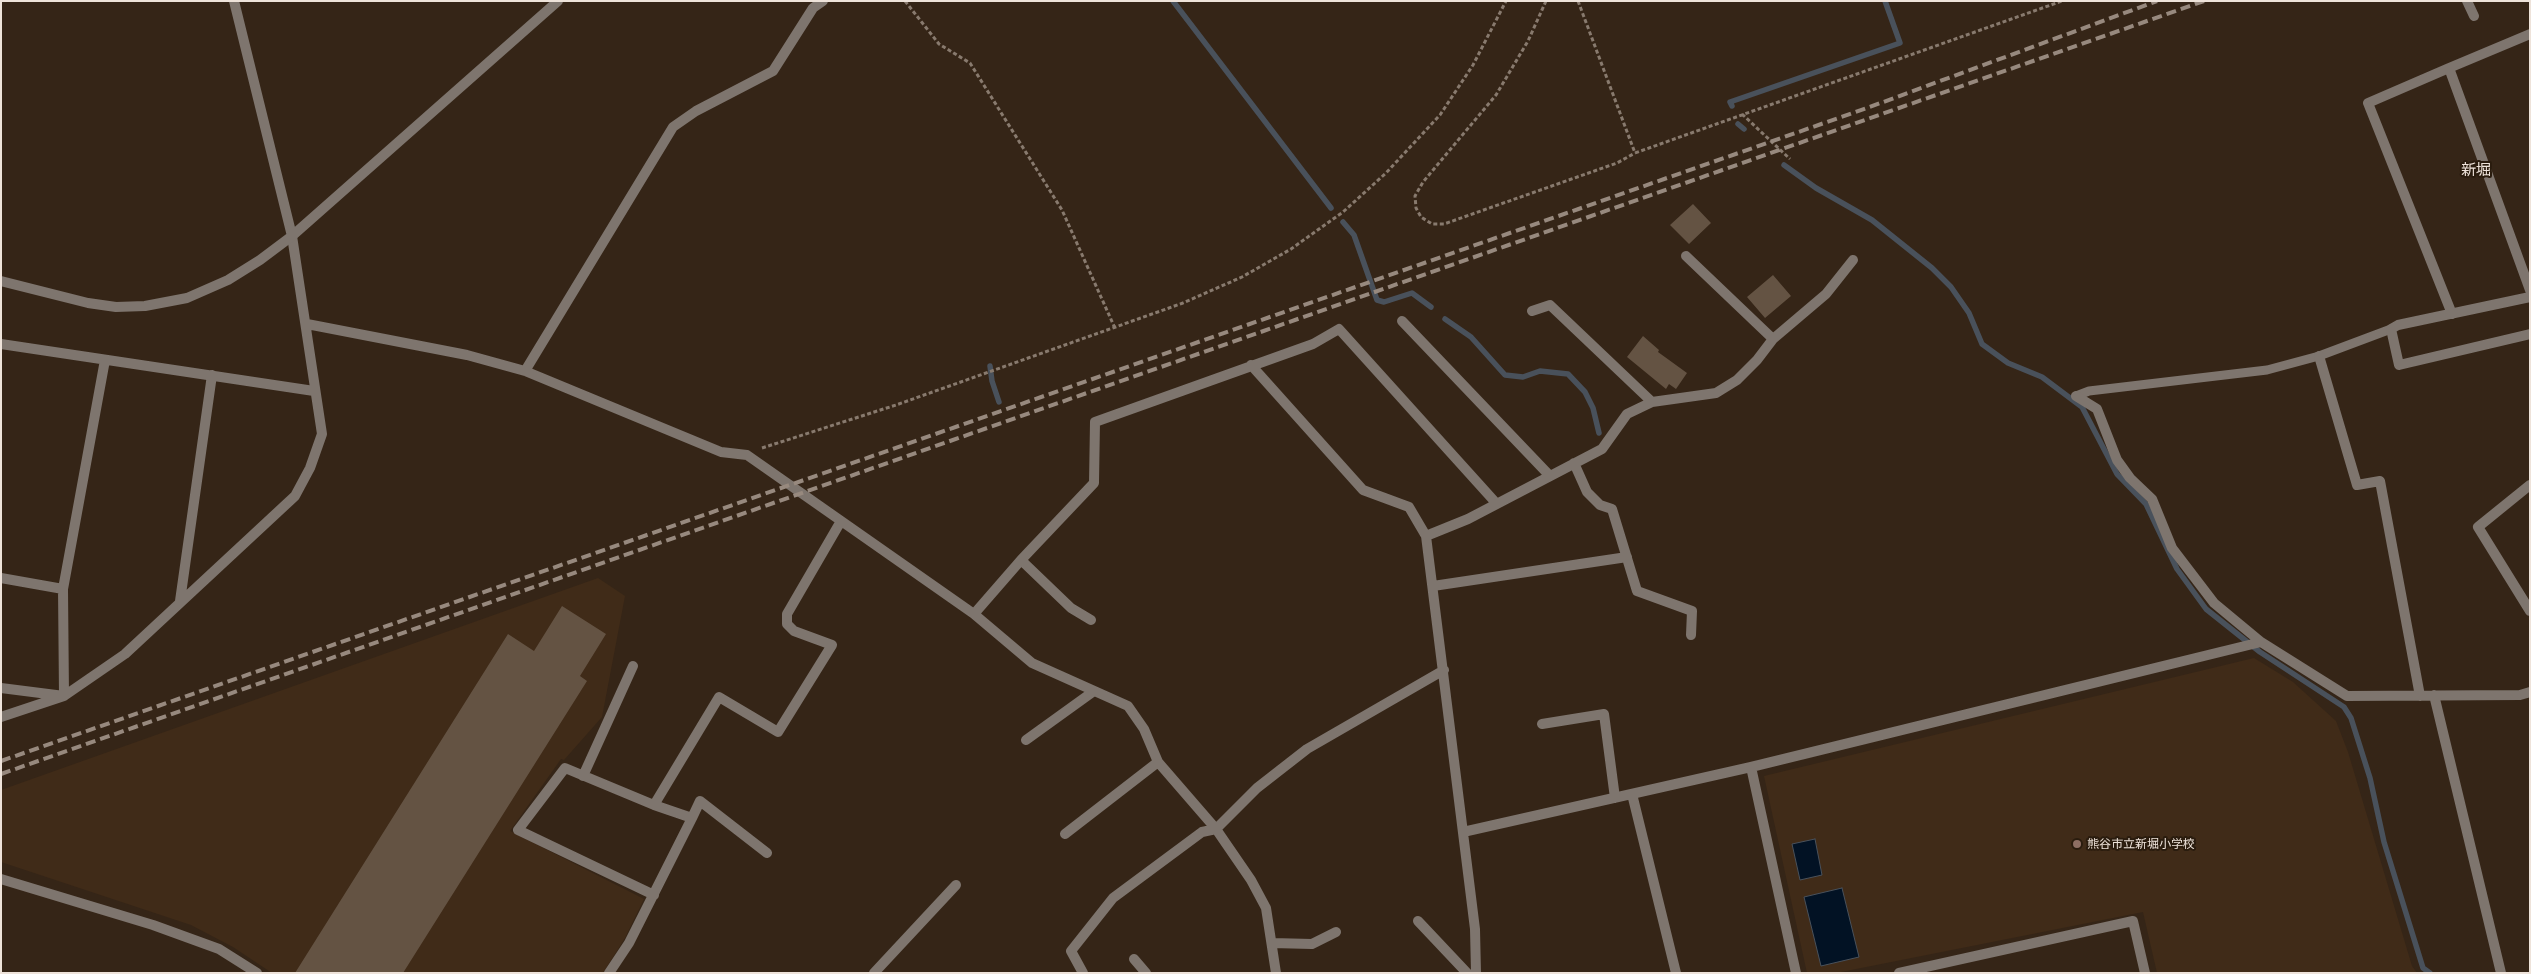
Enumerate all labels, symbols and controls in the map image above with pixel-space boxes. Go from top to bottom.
district label: 新堀 [2461,161,2491,179]
place label: 熊谷市立新堀小学校 [2087,837,2195,851]
marker: 熊谷市立新堀小学校 [2071,838,2083,850]

